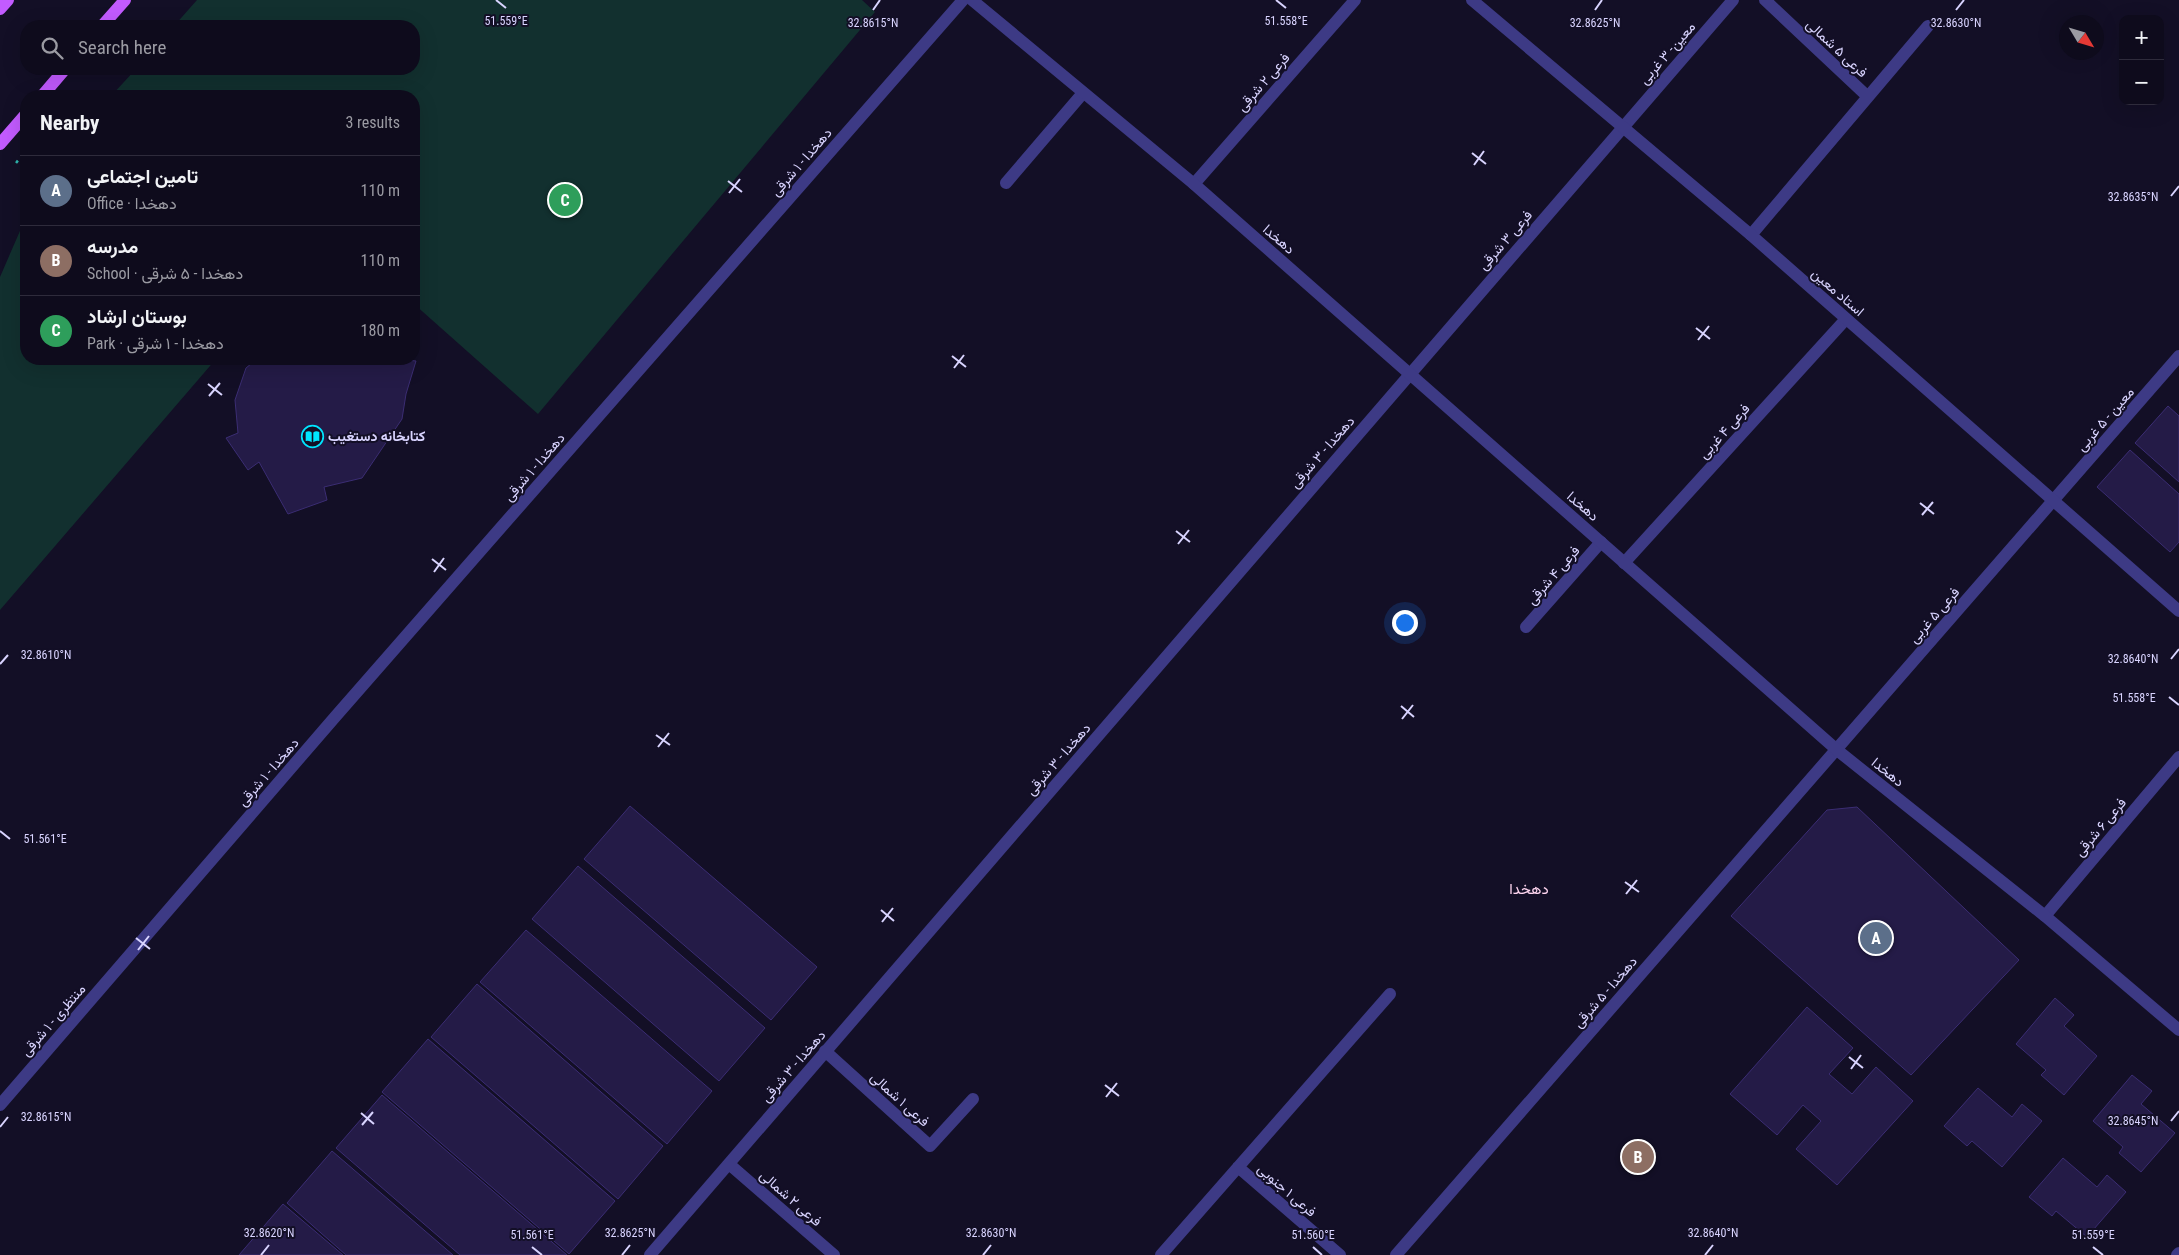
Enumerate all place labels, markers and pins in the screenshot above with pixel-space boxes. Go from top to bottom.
pin: C [549,181,581,219]
library icon: کتابخانه دستغیب [300,424,324,448]
place label: کتابخانه دستغیب [328,428,425,445]
pin: A [1860,919,1892,957]
pin: B [1622,1138,1654,1176]

